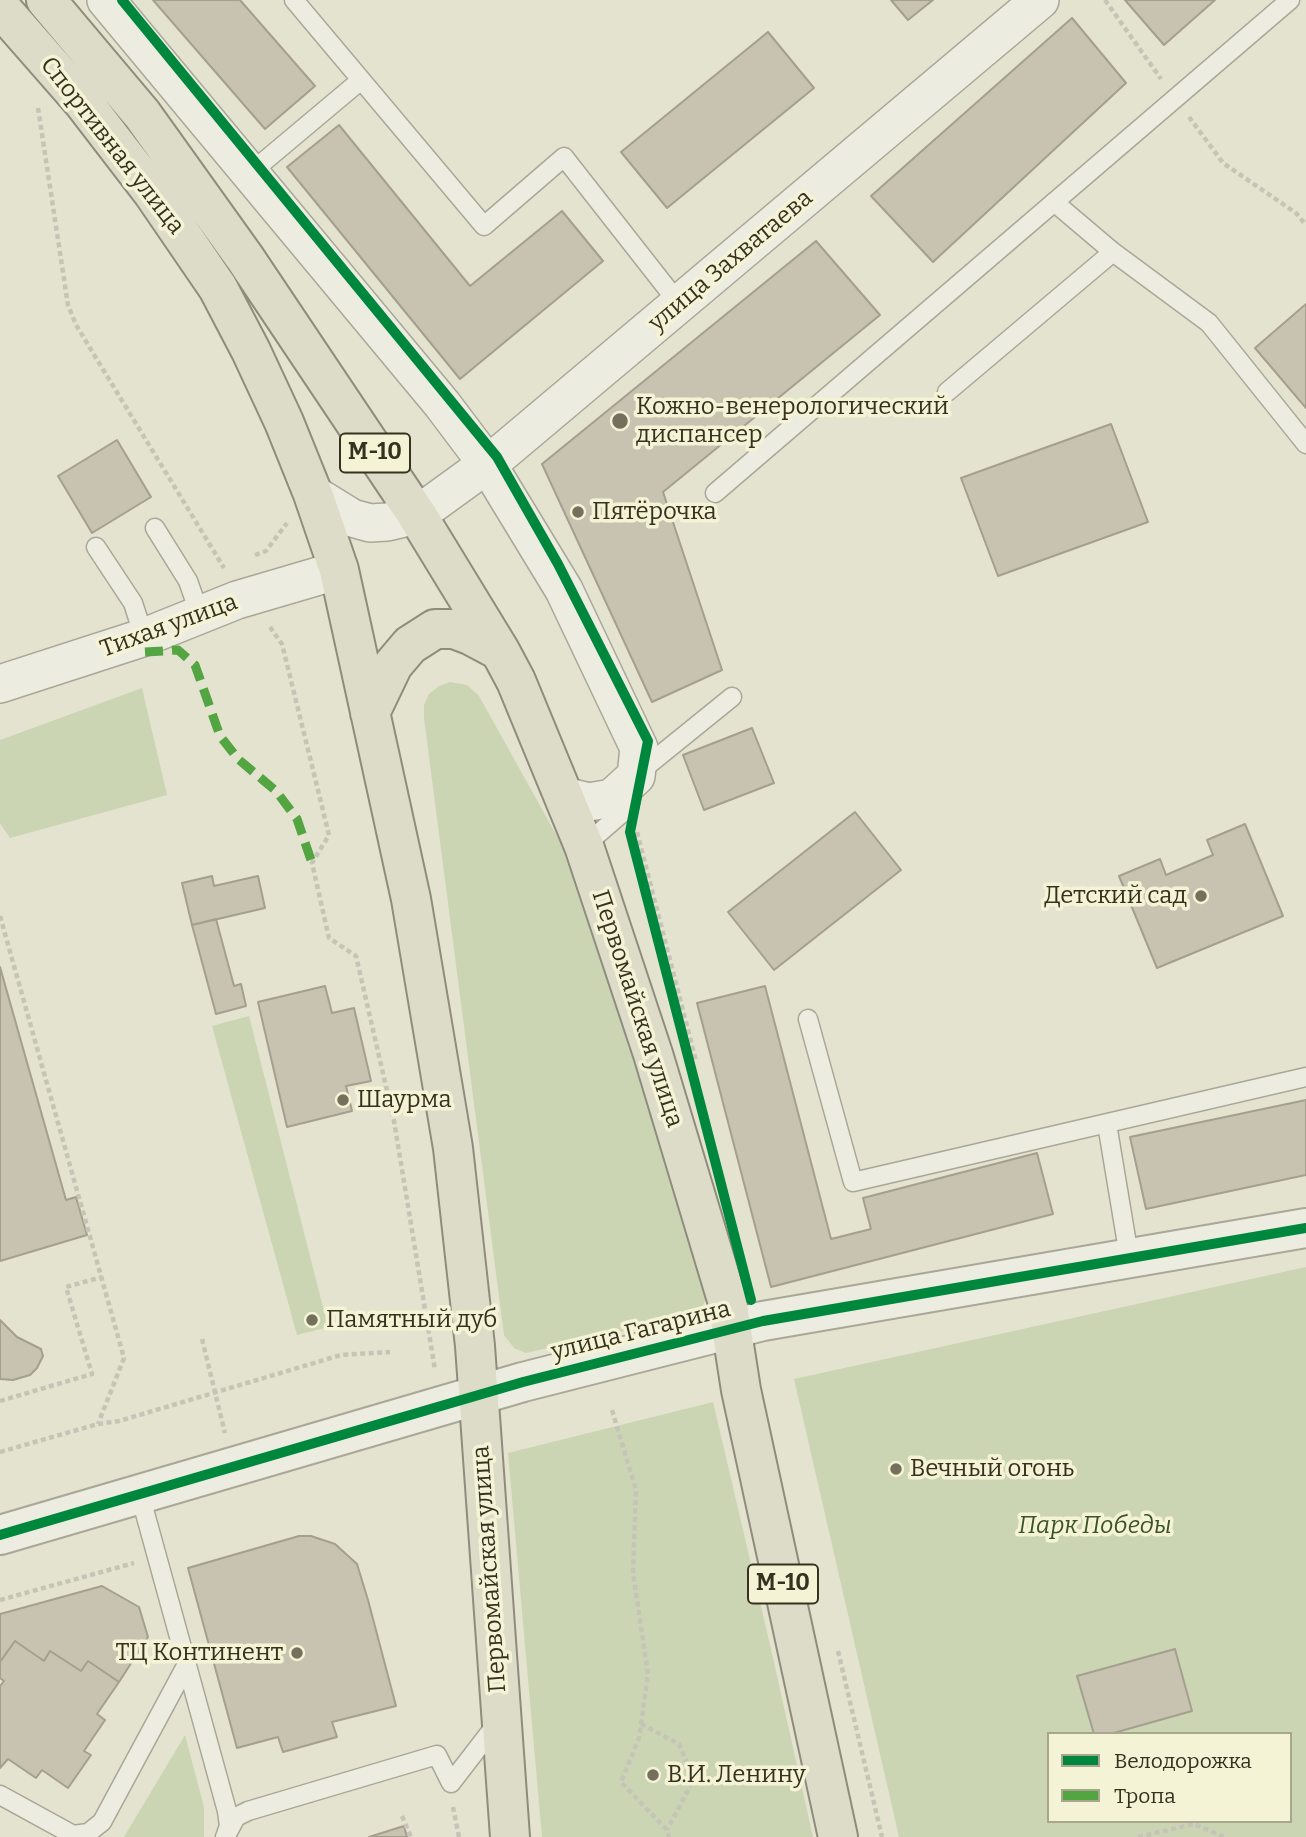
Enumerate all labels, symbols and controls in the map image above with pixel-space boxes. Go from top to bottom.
street label: Спортивная улица [34,52,190,240]
street label: улица Захватаева [643,184,819,338]
place label: Кожно-венерологический диспансер [636,393,949,449]
marker: Кожно-венерологический диспансер [610,411,630,431]
road number: М-10 [340,433,410,472]
place label: Пятёрочка [592,498,717,526]
marker: Пятёрочка [570,504,586,520]
street label: Тихая улица [96,588,242,664]
place label: Детский сад [1044,882,1187,910]
street label: Первомайская улица [585,887,689,1131]
marker: Детский сад [1193,888,1209,904]
place label: Шаурма [357,1086,452,1114]
marker: Шаурма [335,1092,351,1108]
street label: улица Гагарина [548,1295,734,1367]
place label: Памятный дуб [326,1306,497,1334]
marker: Памятный дуб [304,1312,320,1328]
street label: Первомайская улица [467,1445,513,1693]
place label: Вечный огонь [910,1455,1074,1483]
marker: Вечный огонь [888,1461,904,1477]
park label: Парк Победы [1018,1512,1172,1540]
road number: М-10 [748,1564,818,1604]
place label: ТЦ Континент [115,1639,283,1667]
marker: ТЦ Континент [289,1645,305,1661]
legend [1047,1732,1292,1823]
text: Велодорожка [1114,1748,1252,1774]
place label: В.И. Ленину [667,1761,806,1789]
marker: В.И. Ленину [645,1767,661,1783]
text: Тропа [1114,1783,1176,1809]

